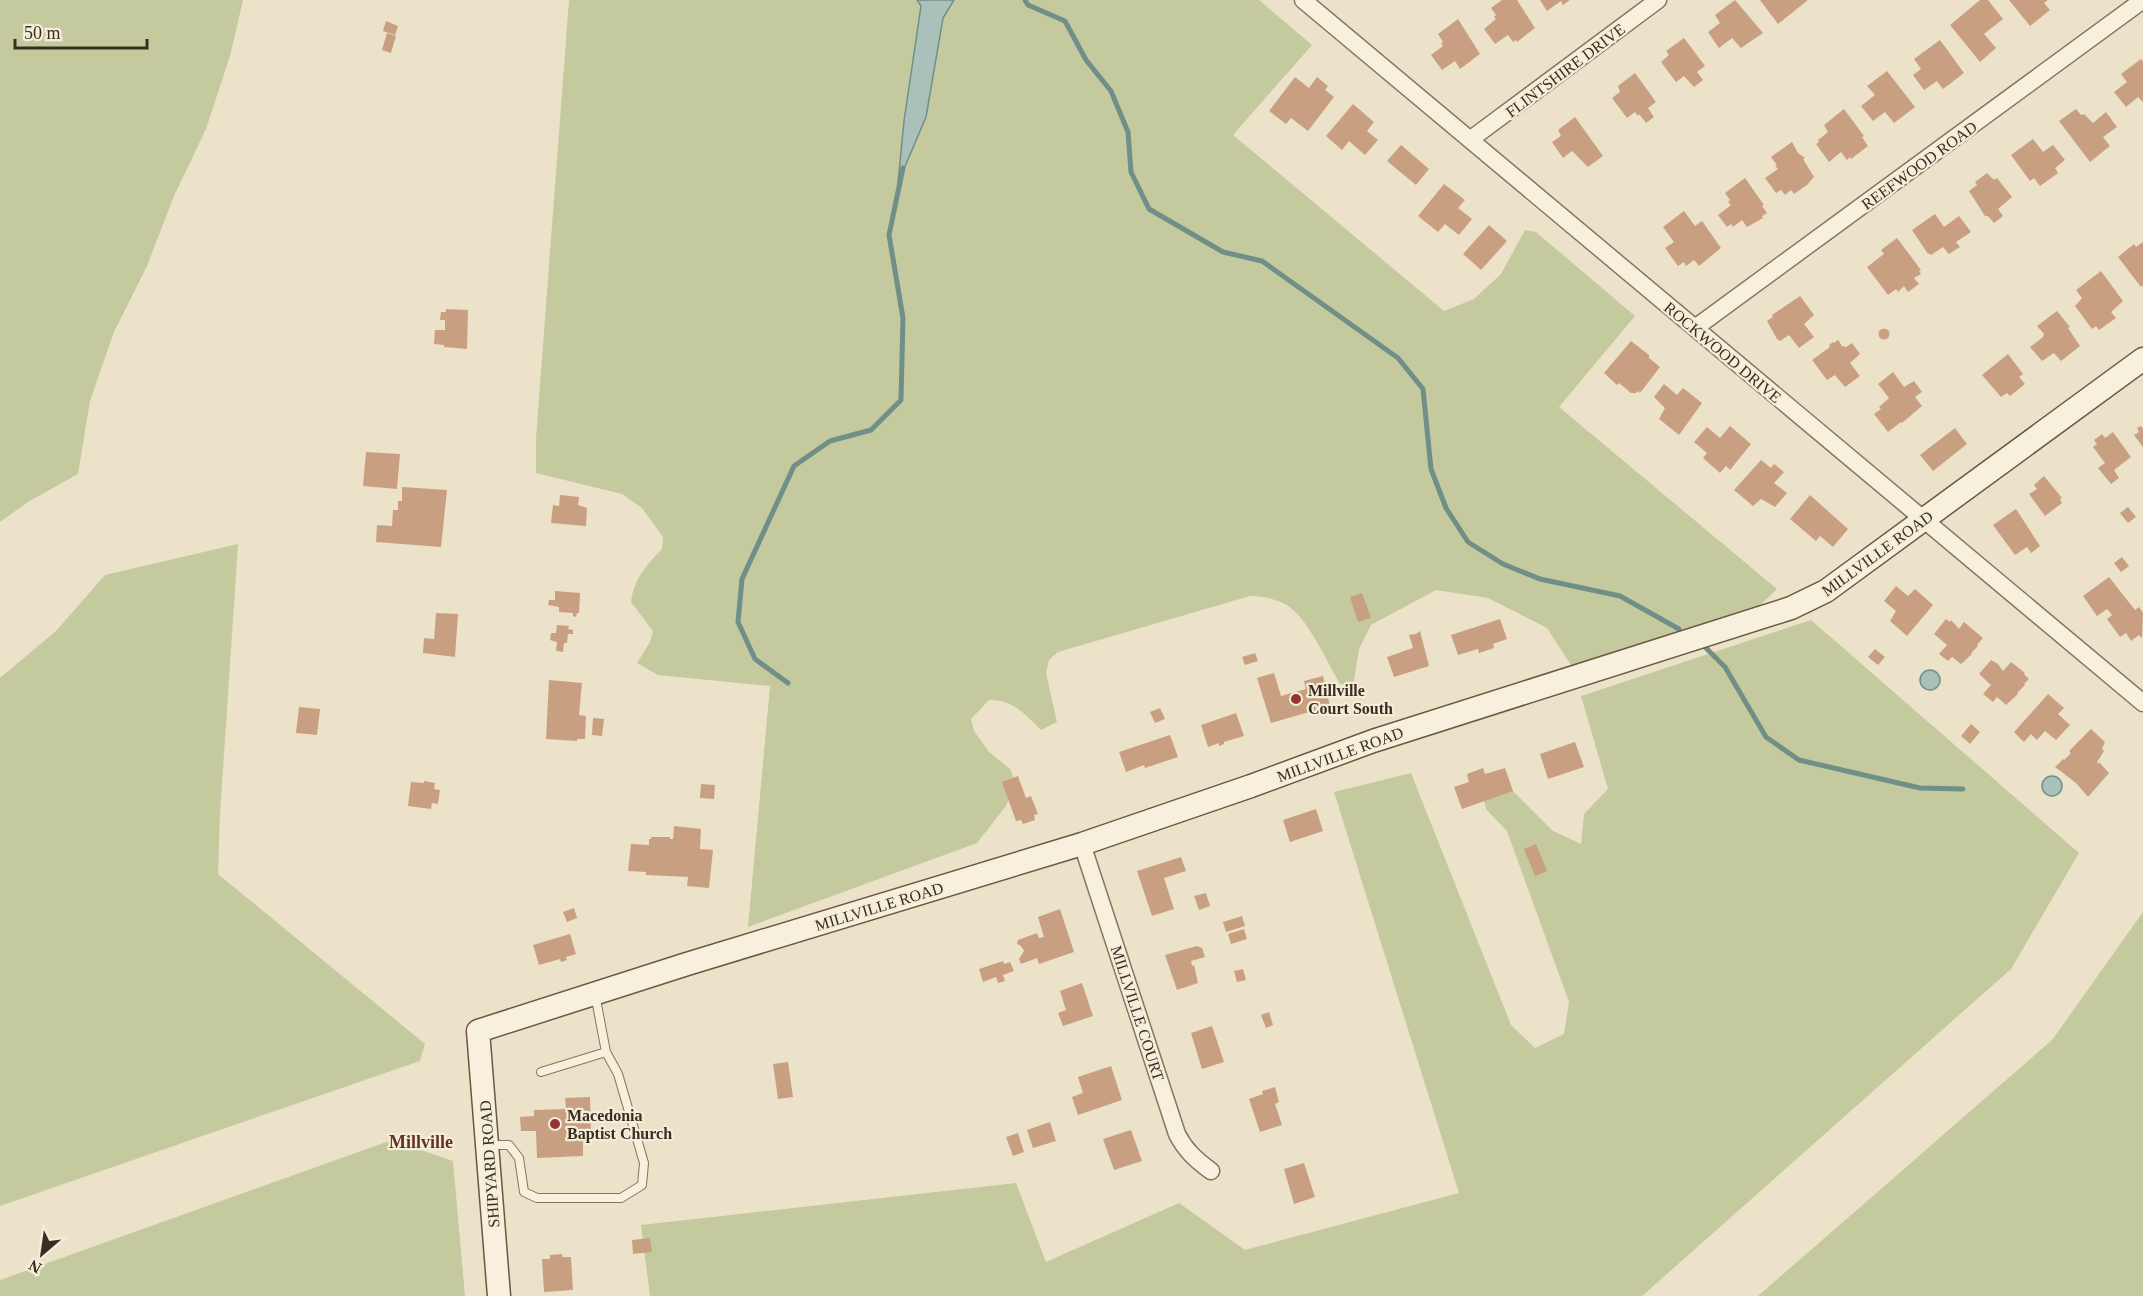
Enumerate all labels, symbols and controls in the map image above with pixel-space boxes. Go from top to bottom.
scale bar [15,12,147,50]
street label: FLINTSHIRE DRIVE [1503,20,1628,121]
text: 50 m [24,23,61,43]
street label: REEFWOOD ROAD [1858,118,1980,213]
street label: ROCKWOOD DRIVE [1661,299,1784,406]
street label: MILLVILLE ROAD [1818,507,1936,599]
place label: Millville Court South [1308,682,1393,717]
marker: Millville Court South [1289,692,1303,706]
street label: MILLVILLE ROAD [1275,724,1406,785]
street label: MILLVILLE ROAD [813,879,945,934]
street label: MILLVILLE COURT [1108,943,1167,1083]
street label: SHIPYARD ROAD [477,1100,502,1228]
place label: Macedonia Baptist Church [567,1107,672,1143]
marker: Macedonia Baptist Church [548,1117,562,1131]
district label: Millville [389,1132,453,1152]
north arrow [12,1224,72,1284]
text: N [25,1256,44,1277]

